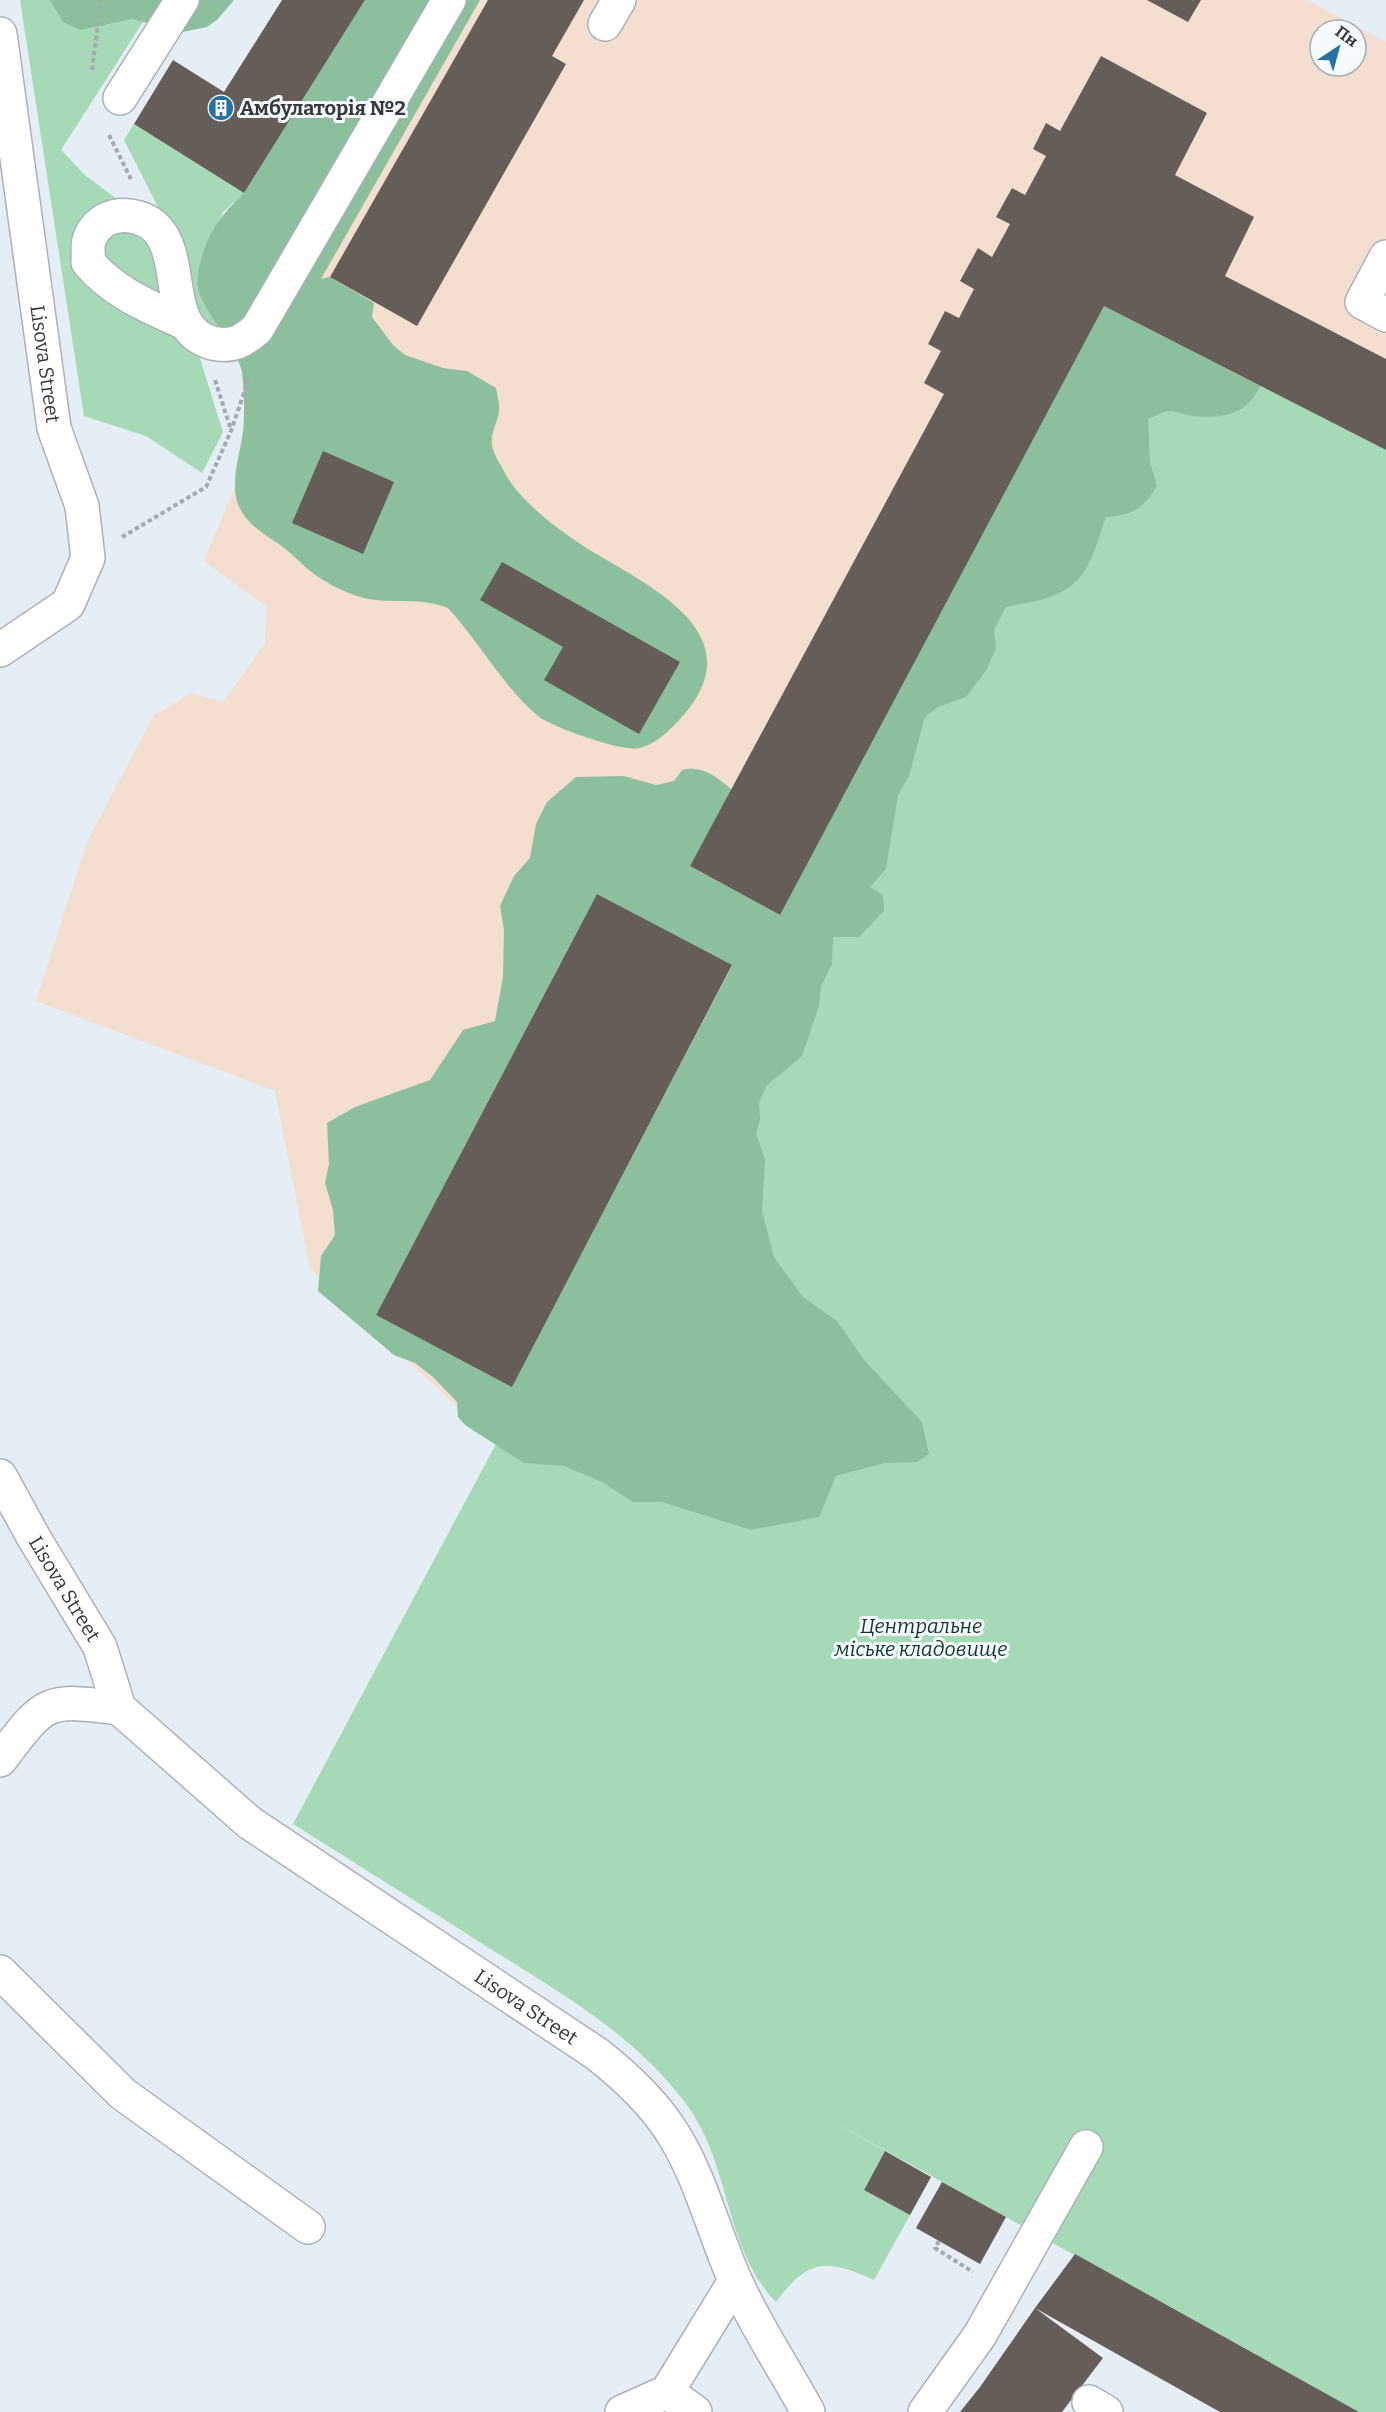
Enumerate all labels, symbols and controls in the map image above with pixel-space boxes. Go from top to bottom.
north arrow [1308,18,1368,78]
text: Пн [1332,22,1362,51]
building icon: Амбулаторія №2 [206,93,236,123]
place label: Амбулаторія №2 [240,96,406,120]
street label: Lisova Street [25,303,65,424]
street label: Lisova Street [24,1532,106,1646]
park label: Центральне міське кладовище [834,1614,1007,1661]
street label: Lisova Street [470,1964,582,2050]

